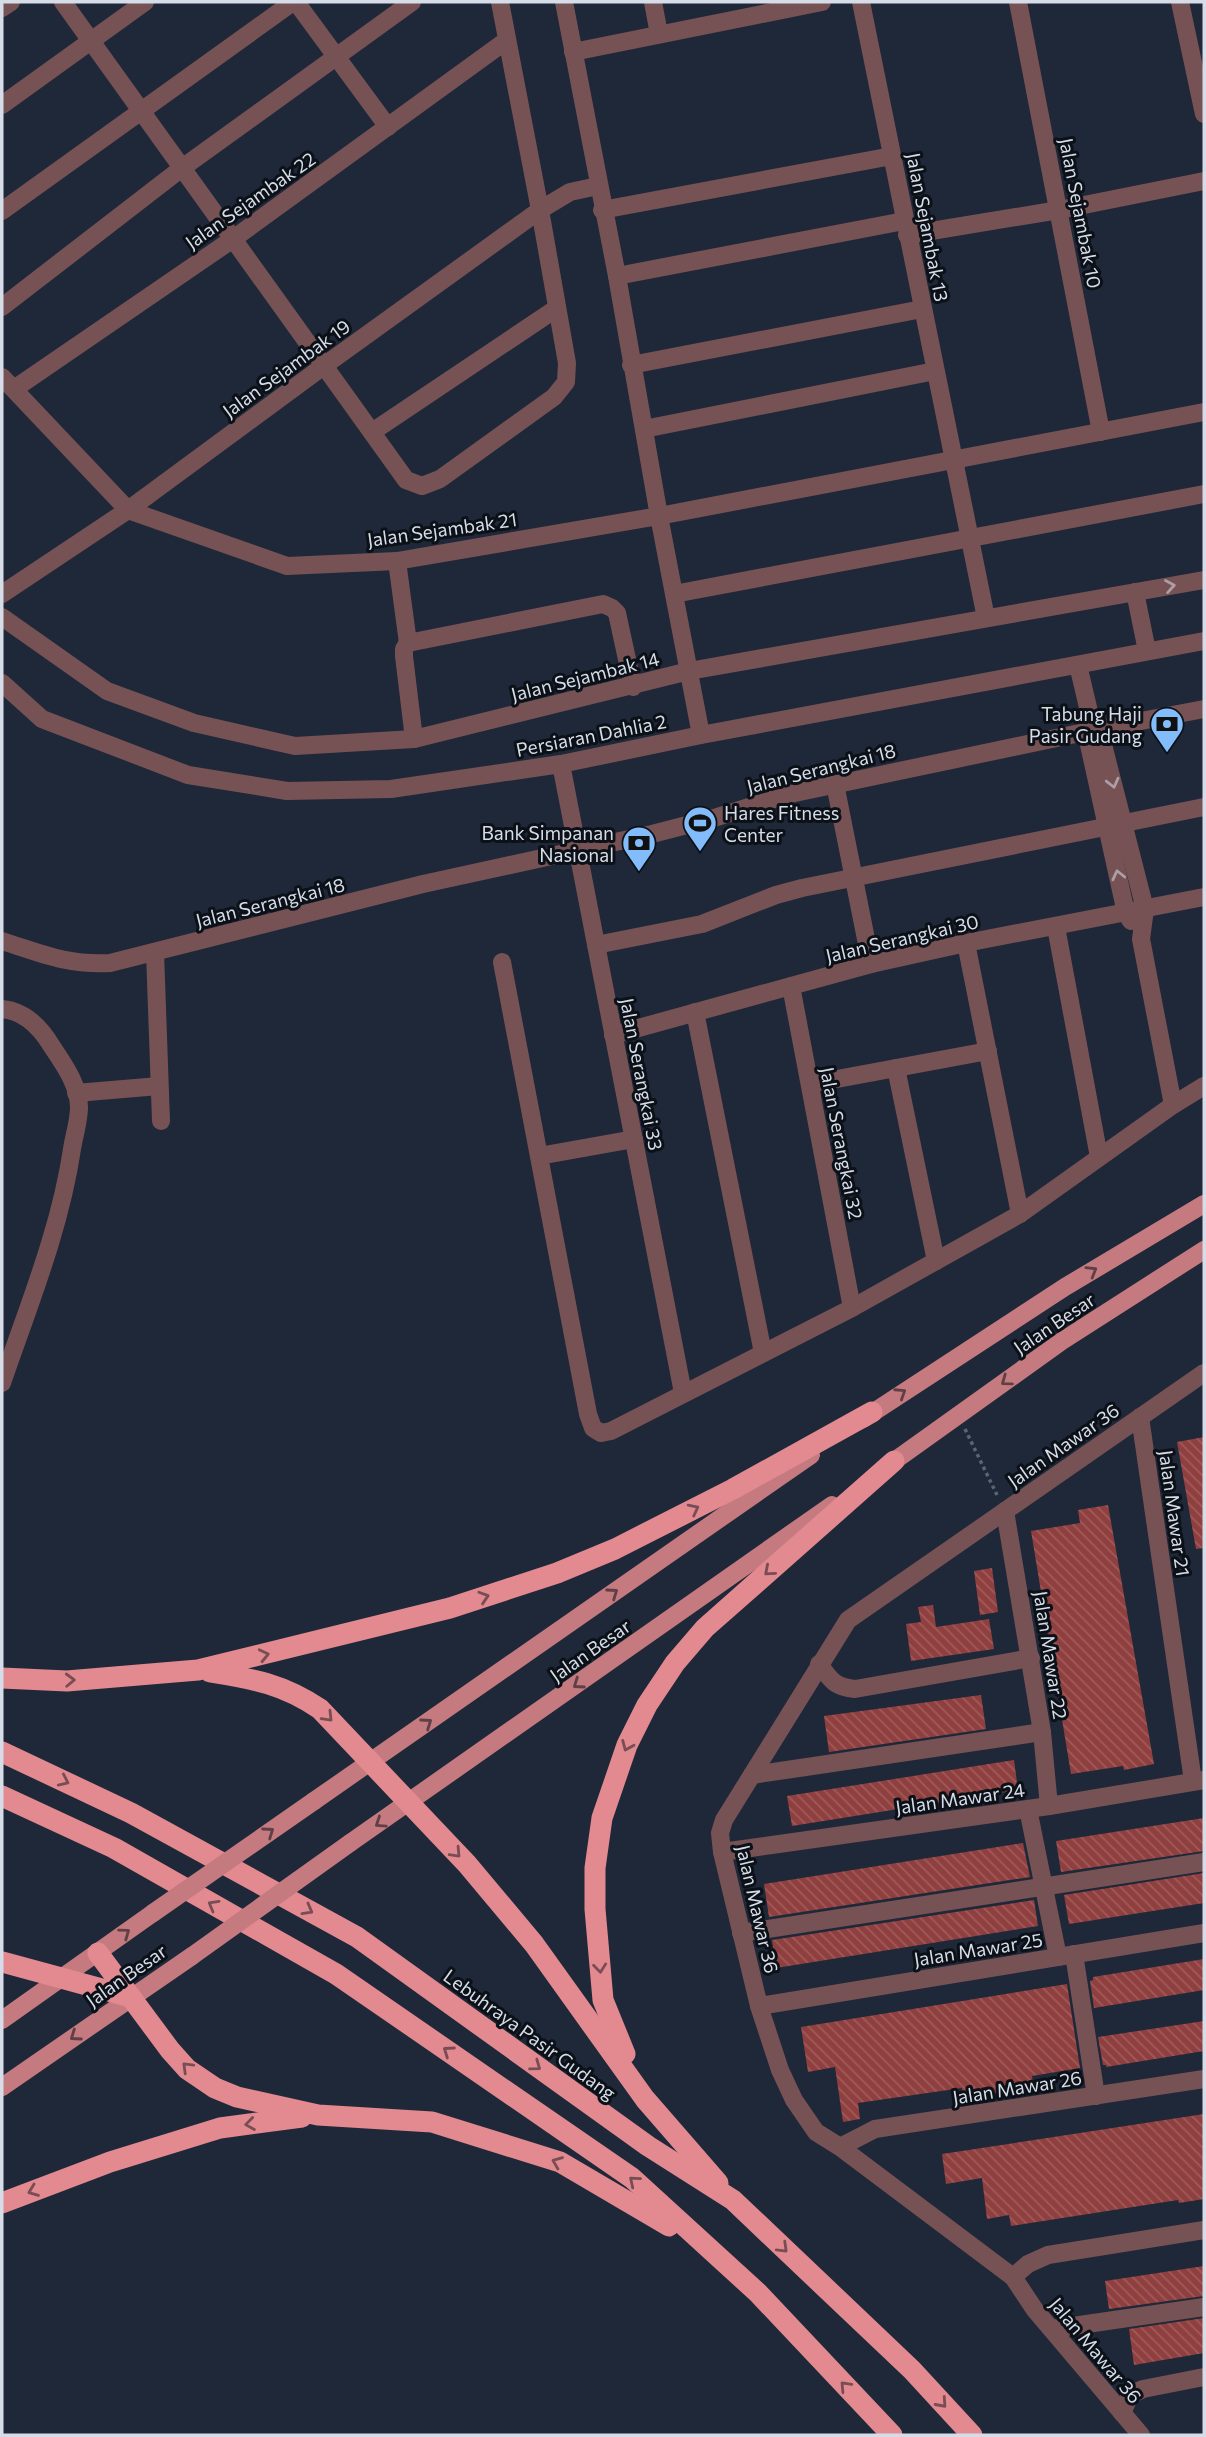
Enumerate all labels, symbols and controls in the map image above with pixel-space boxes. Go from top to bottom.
street label: Jalan Sejambak 10 [1055,136,1107,290]
street label: Jalan Sejambak 22 [181,147,319,253]
street label: Jalan Sejambak 13 [902,151,954,303]
street label: Jalan Sejambak 19 [218,314,354,422]
street label: Jalan Sejambak 21 [366,507,518,551]
one-way arrow [1164,579,1176,594]
street label: Jalan Sejambak 14 [509,646,661,706]
place label: Tabung Haji Pasir Gudang [1029,702,1142,747]
bank icon: Tabung Haji Pasir Gudang [1148,705,1186,754]
street label: Persiaran Dahlia 2 [514,709,668,761]
street label: Jalan Serangkai 18 [744,738,898,798]
one-way arrow [1105,777,1119,789]
place label: Hares Fitness Center [724,801,840,846]
sports icon: Hares Fitness Center [681,804,719,853]
place label: Bank Simpanan Nasional [481,821,614,866]
bank icon: Bank Simpanan Nasional [620,824,658,873]
one-way arrow [1111,869,1126,881]
street label: Jalan Serangkai 18 [193,872,347,932]
street label: Jalan Serangkai 30 [823,909,981,967]
street label: Jalan Serangkai 33 [616,996,668,1152]
street label: Jalan Serangkai 32 [816,1065,868,1221]
one-way arrow [1085,1266,1098,1279]
street label: Jalan Besar [1009,1287,1099,1359]
one-way arrow [1001,1373,1014,1385]
one-way arrow [893,1389,906,1402]
street label: Jalan Mawar 36 [1003,1398,1123,1492]
street label: Jalan Mawar 21 [1155,1448,1195,1578]
one-way arrow [687,1504,699,1518]
one-way arrow [765,1563,778,1575]
one-way arrow [605,1589,618,1601]
street label: Jalan Mawar 22 [1029,1589,1073,1721]
one-way arrow [478,1591,490,1605]
street label: Jalan Besar [545,1614,635,1686]
one-way arrow [258,1648,270,1663]
one-way arrow [65,1672,76,1688]
one-way arrow [573,1676,586,1688]
one-way arrow [320,1709,333,1722]
one-way arrow [419,1719,432,1731]
one-way arrow [621,1738,635,1751]
one-way arrow [56,1773,69,1787]
street label: Jalan Mawar 24 [894,1778,1026,1818]
one-way arrow [374,1815,387,1828]
one-way arrow [262,1827,275,1840]
street label: Jalan Mawar 36 [732,1843,784,1975]
one-way arrow [448,1845,461,1858]
one-way arrow [208,1900,221,1913]
one-way arrow [301,1902,313,1915]
street label: Jalan Mawar 25 [912,1927,1044,1971]
one-way arrow [118,1929,130,1941]
street label: Jalan Besar [81,1939,171,2011]
one-way arrow [592,1963,607,1974]
street label: Lebuhraya Pasir Gudang [439,1964,621,2104]
one-way arrow [70,2028,83,2040]
one-way arrow [442,2046,455,2059]
one-way arrow [528,2058,541,2070]
one-way arrow [182,2063,195,2076]
street label: Jalan Mawar 26 [951,2065,1083,2109]
one-way arrow [244,2116,256,2131]
one-way arrow [552,2157,564,2171]
one-way arrow [630,2177,643,2189]
one-way arrow [28,2182,40,2196]
one-way arrow [775,2239,788,2252]
street label: Jalan Mawar 36 [1045,2292,1147,2408]
one-way arrow [841,2381,853,2394]
one-way arrow [933,2395,946,2408]

